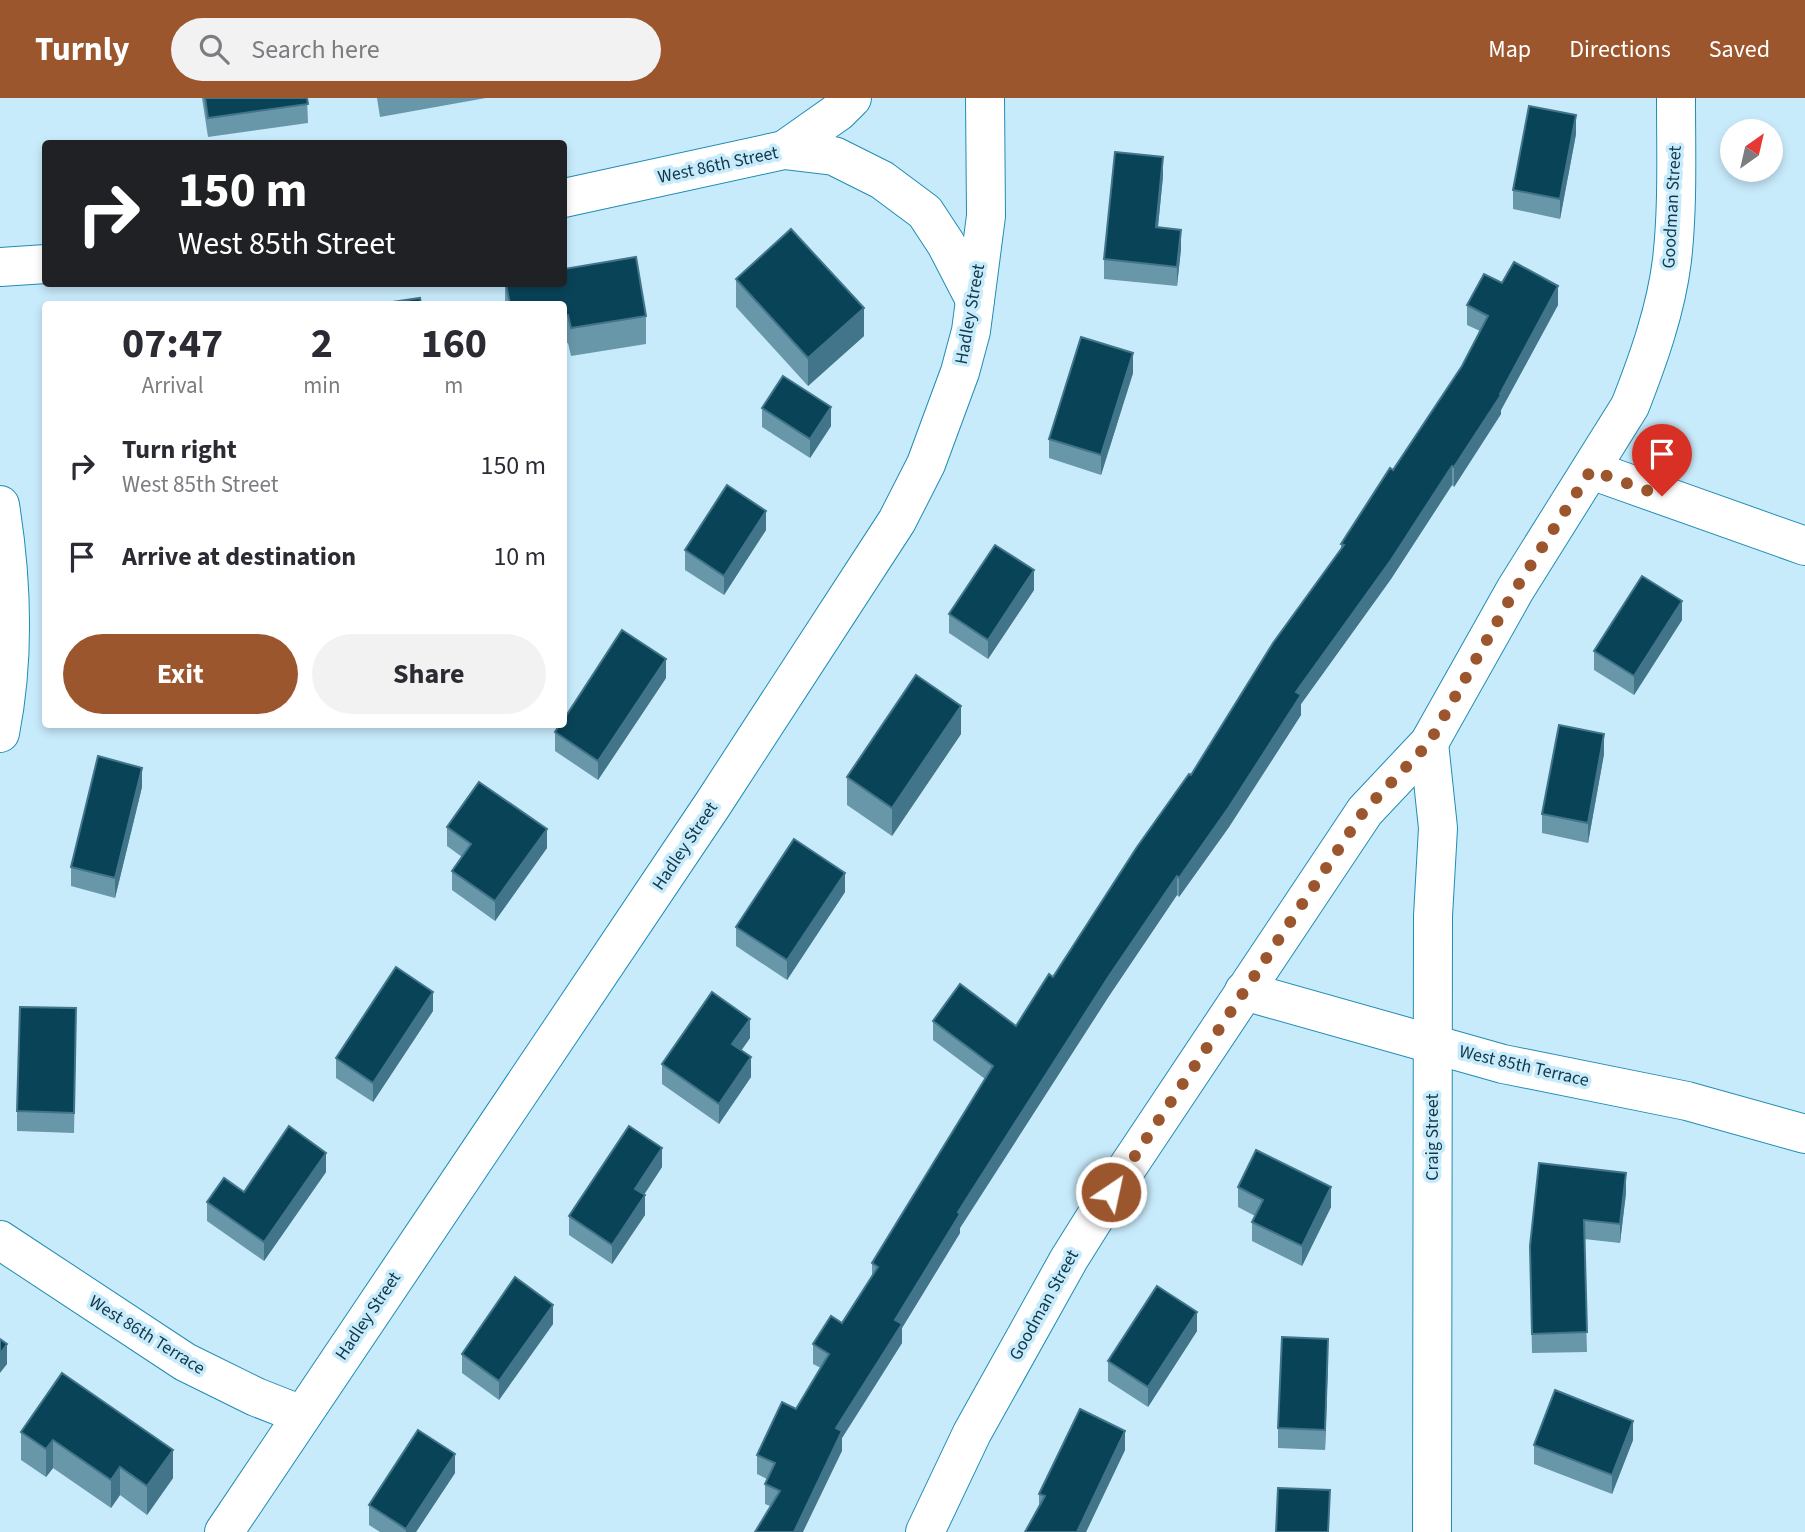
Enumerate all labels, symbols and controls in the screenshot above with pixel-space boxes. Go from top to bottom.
search box [171,18,661,81]
text: Turnly [35,26,129,73]
icon: search [195,30,233,68]
text: Search here [251,31,380,68]
text: Map [1488,32,1531,67]
text: Directions [1569,32,1671,67]
text: Saved [1709,32,1770,67]
north arrow [1720,119,1783,182]
map controls [1720,119,1783,182]
street label: West 86th Street [656,140,780,190]
street label: Goodman Street [1656,145,1688,269]
text: 150 m [178,156,307,226]
icon: right [63,168,154,259]
text: West 85th Street [178,221,396,267]
street label: Hadley Street [949,262,991,366]
text: 07:47 [122,314,223,374]
text: 2 [311,314,333,374]
text: 160 [420,314,487,374]
text: Arrival [142,369,204,402]
text: min [303,369,341,402]
text: m [444,369,463,402]
pin [1632,424,1692,496]
text: Turn right [122,431,237,468]
icon: arrive [1643,435,1681,473]
icon: right [63,447,101,485]
text: 150 m [480,447,546,484]
text: West 85th Street [122,468,278,501]
icon: arrive [63,538,101,576]
text: Arrive at destination [122,538,356,575]
text: 10 m [493,538,546,575]
button: Exit [63,634,298,714]
button: Share [312,634,546,714]
street label: Hadley Street [646,797,724,895]
street label: West 85th Terrace [1457,1039,1591,1093]
street label: Craig Street [1420,1093,1445,1181]
position arrow [1074,1155,1148,1229]
street label: Goodman Street [1003,1245,1085,1365]
street label: Hadley Street [329,1267,407,1365]
street label: West 86th Terrace [84,1289,210,1381]

